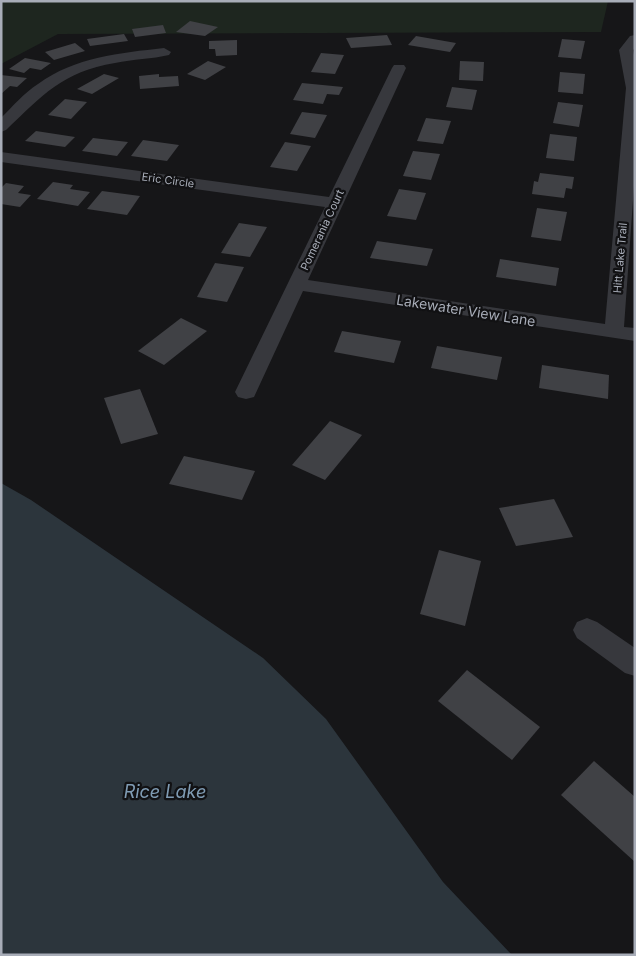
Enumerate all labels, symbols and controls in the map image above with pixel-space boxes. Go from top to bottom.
street label: Eric Circle [141,169,195,191]
street label: Pomerania Court [297,187,347,273]
street label: Hitt Lake Trail [610,222,630,294]
street label: Lakewater View Lane [395,291,537,329]
water label: Rice Lake [124,781,206,802]

